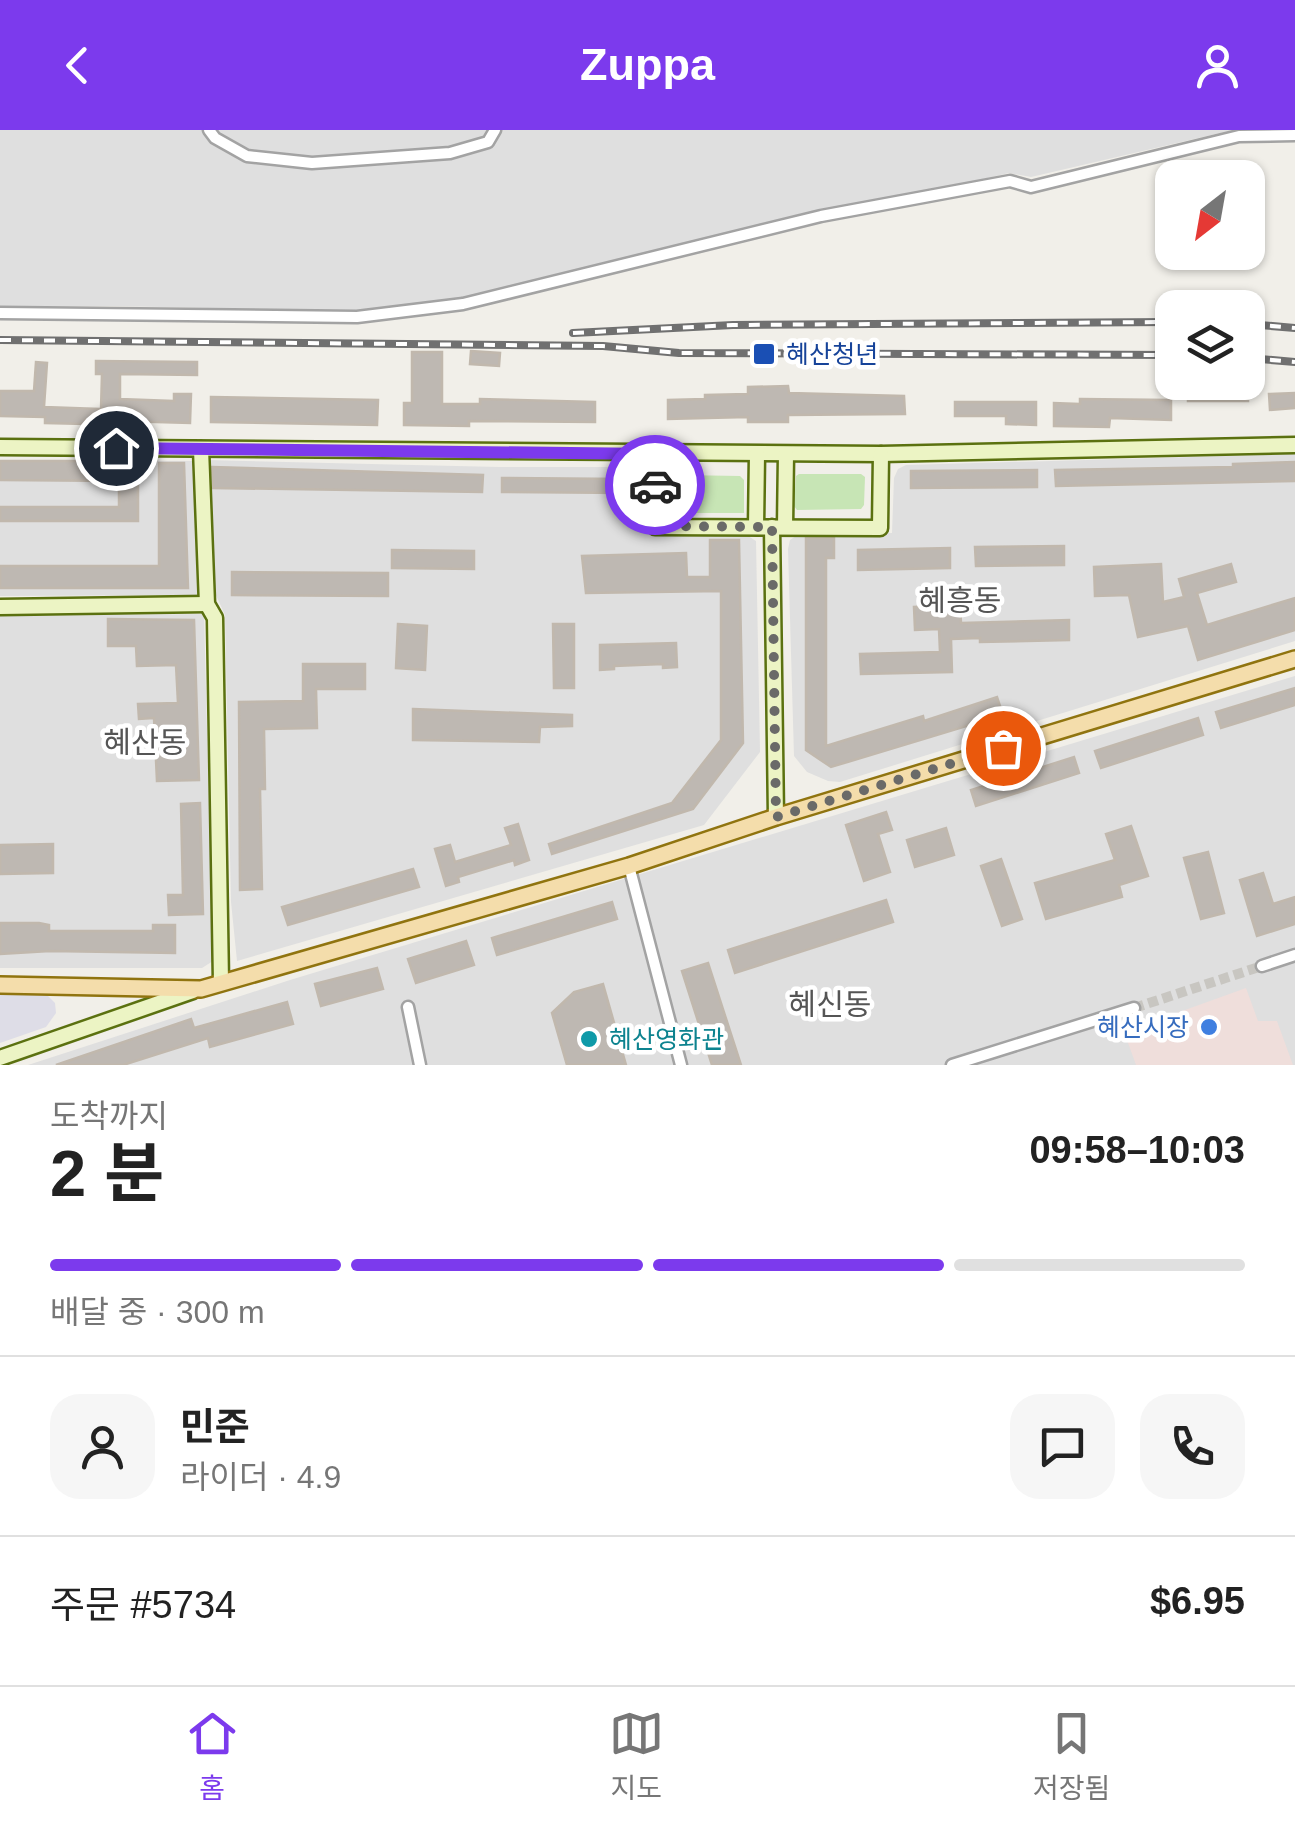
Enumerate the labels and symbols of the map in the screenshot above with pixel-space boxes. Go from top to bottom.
north arrow [1155,160,1265,270]
place label: 혜산청년 [786,340,878,368]
marker: 혜산청년 [751,341,777,367]
pin [74,406,159,491]
courier [605,435,705,535]
district label: 혜흥동 [919,584,1001,617]
pin [961,706,1046,791]
district label: 혜산동 [104,726,186,759]
district label: 혜신동 [789,988,871,1021]
place label: 혜산시장 [1097,1013,1189,1041]
marker: 혜산시장 [1198,1016,1220,1038]
place label: 혜산영화관 [609,1025,724,1053]
marker: 혜산영화관 [578,1028,600,1050]

